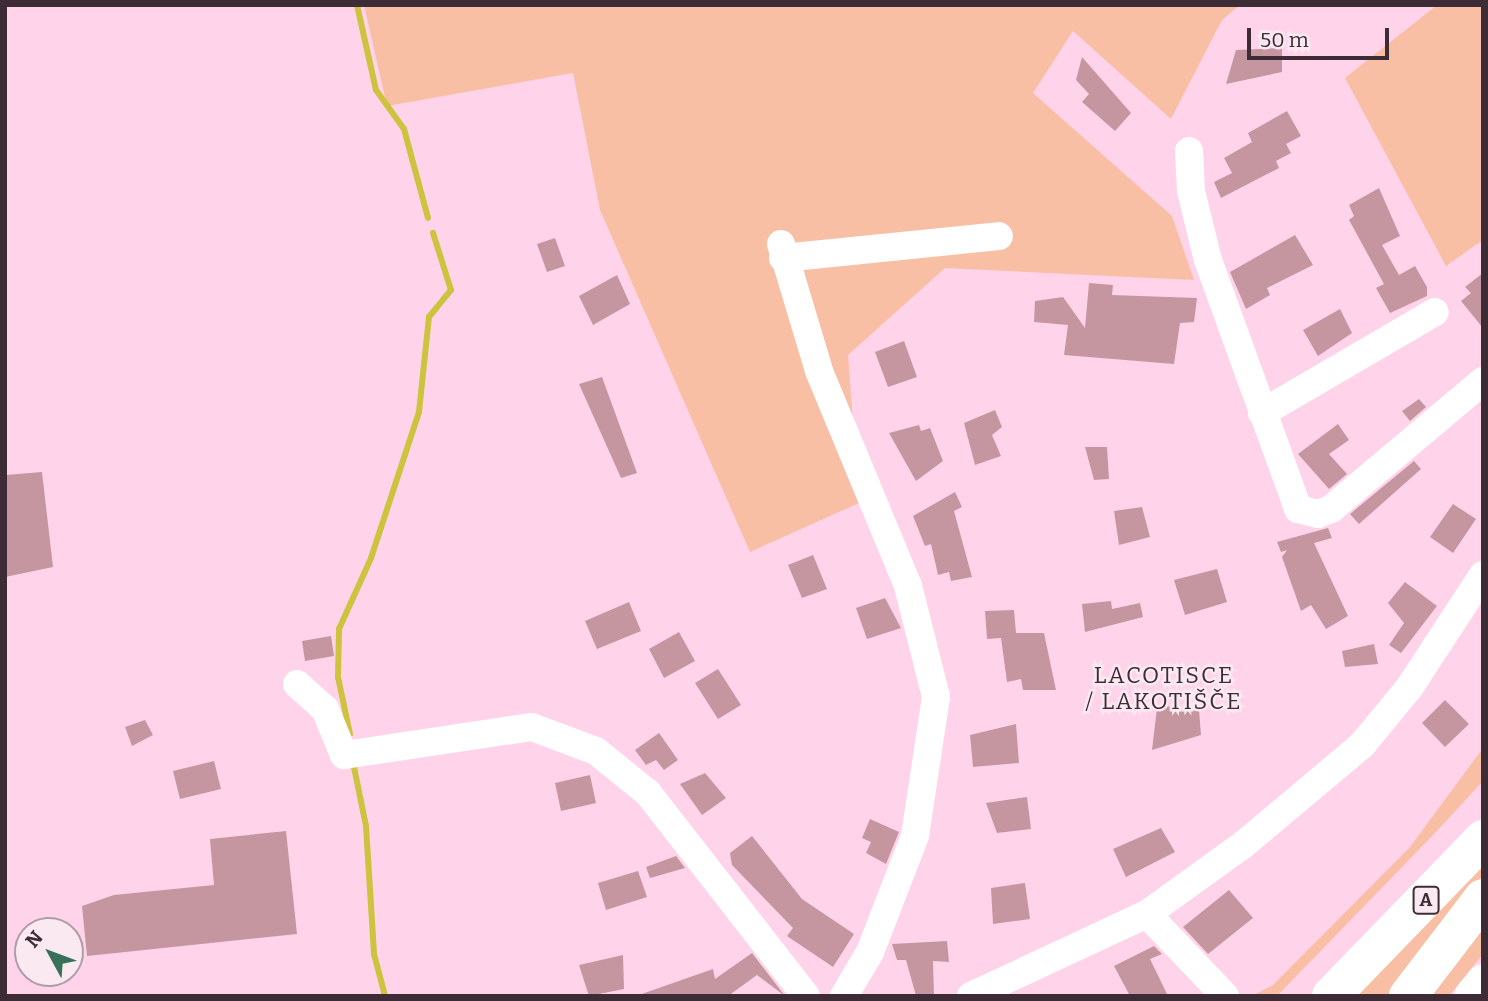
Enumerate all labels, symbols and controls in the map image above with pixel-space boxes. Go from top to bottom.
scale bar [1250,14,1392,58]
text: 50 m [1260,27,1309,53]
district label: LACOTISCE / LAKOTIŠČE [1087,661,1241,715]
road number: A [1412,886,1440,915]
north arrow [14,917,84,987]
text: N [21,926,48,952]

